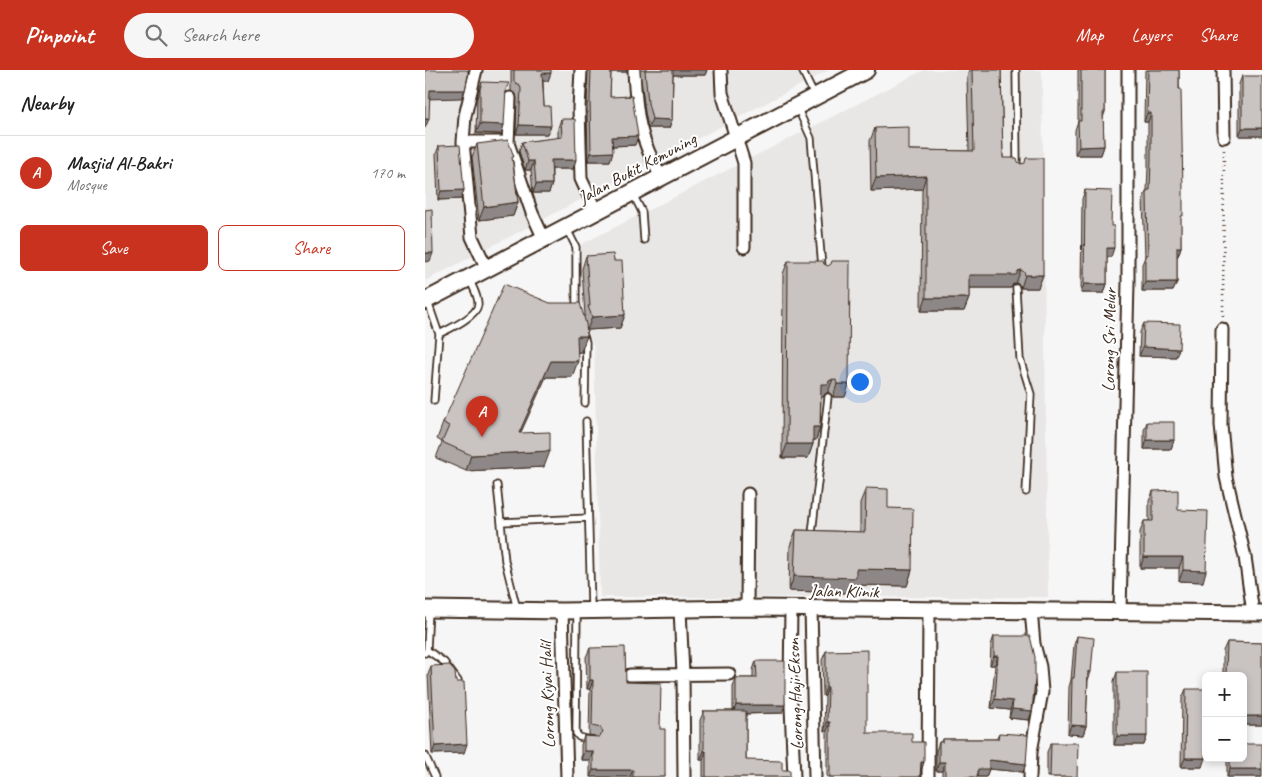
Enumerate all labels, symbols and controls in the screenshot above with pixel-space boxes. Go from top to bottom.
search box [124,13,474,58]
text: Pinpoint [25,20,94,50]
icon: search [142,21,170,49]
text: Search here [182,23,259,47]
text: Map [1076,24,1104,46]
text: Layers [1132,24,1171,46]
text: Share [1199,24,1237,46]
text: Nearby [20,90,73,116]
street label: Jalan Bukit Kemuning [573,127,701,209]
text: Masjid Al-Bakri [67,151,171,175]
text: A [32,163,40,183]
text: 170 m [371,163,405,183]
text: Mosque [67,175,107,195]
button: Save [20,225,208,271]
button: Share [218,225,405,271]
street label: Lorong Sri Melur [1097,287,1121,392]
your location [847,369,873,395]
pin: A [466,396,498,437]
street label: Jalan Klinik [808,579,880,603]
street label: Lorong Haji Ekson [782,637,808,750]
street label: Lorong Kiyai Halil [534,638,560,749]
map controls [1202,672,1247,762]
button: + [1202,672,1247,717]
button: − [1202,717,1247,762]

